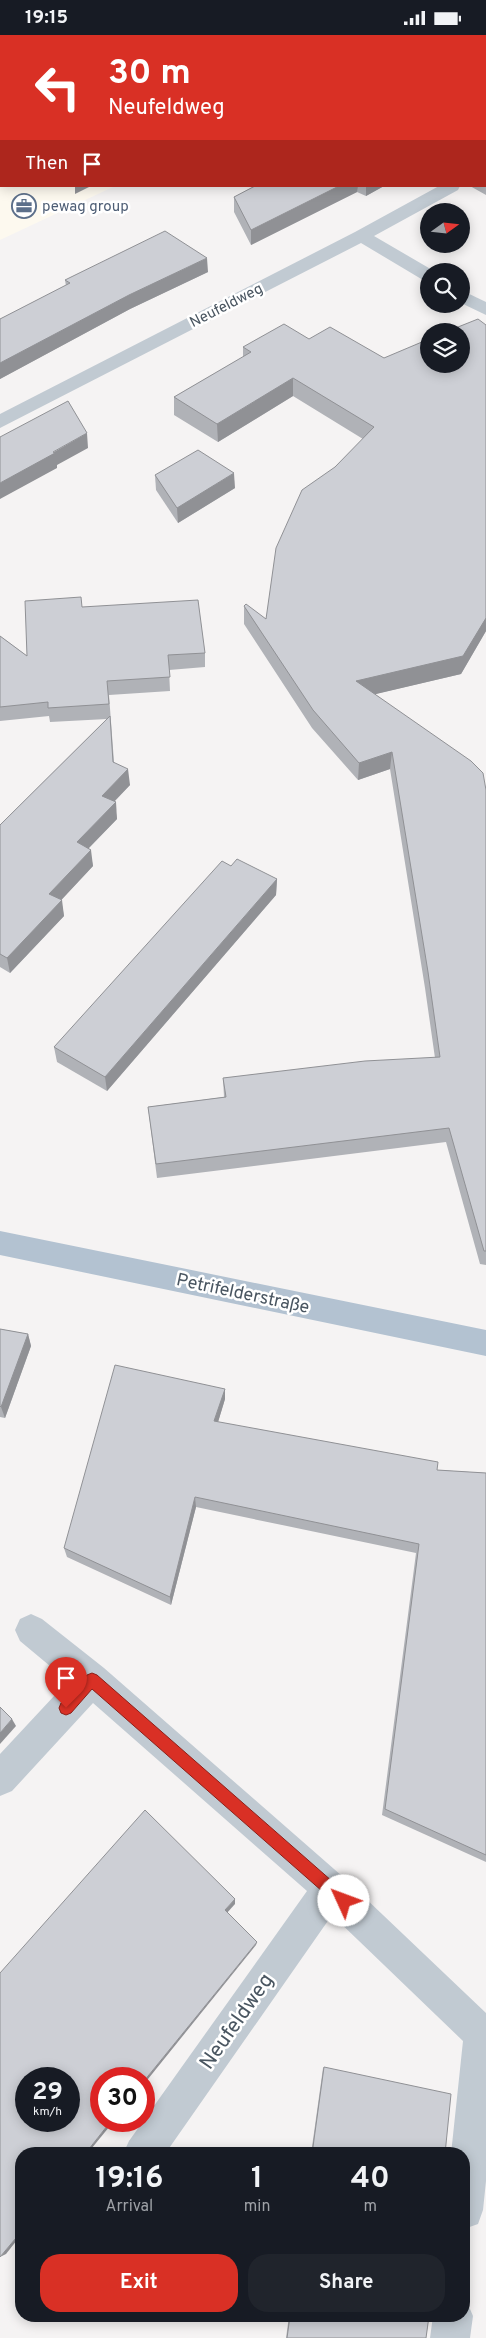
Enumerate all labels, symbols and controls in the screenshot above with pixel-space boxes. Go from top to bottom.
text: 19:15 [25,6,68,30]
text: 30 m [108,52,191,96]
icon: left [25,55,90,120]
text: Neufeldweg [108,95,225,122]
icon: arrive [78,150,106,178]
text: Then [25,152,68,176]
office icon: pewag group [11,193,37,219]
place label: pewag group [42,198,129,217]
north arrow [420,203,470,253]
map controls [420,203,470,373]
button: search [420,263,470,313]
street label: Neufeldweg [187,280,266,333]
button: layers [420,323,470,373]
street label: Petrifelderstraße [174,1269,311,1320]
pin [45,1657,87,1708]
icon: arrive [52,1664,80,1692]
position arrow [317,1874,369,1926]
street label: Neufeldweg [194,1968,280,2075]
speed limit sign: 30 [90,2067,155,2132]
text: 29 [32,2077,63,2109]
text: km/h [33,2104,62,2120]
text: 19:16 [95,2161,163,2198]
text: 1 [251,2161,263,2198]
text: 40 [351,2161,390,2198]
text: Arrival [106,2197,153,2217]
text: min [244,2197,270,2217]
text: m [363,2197,377,2217]
button: Exit [40,2254,238,2312]
button: Share [248,2254,445,2312]

